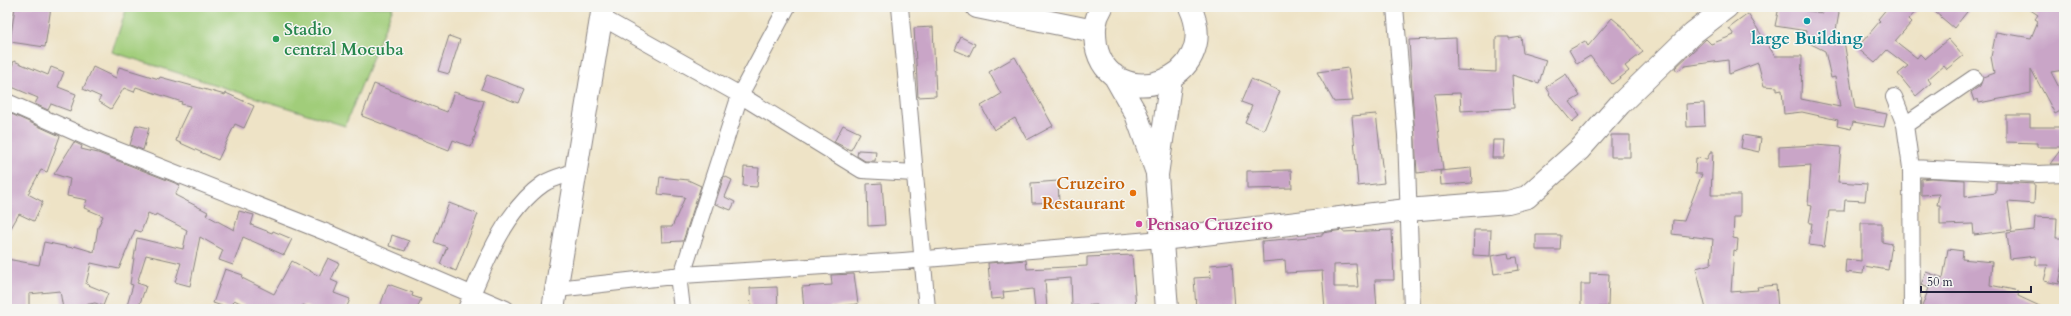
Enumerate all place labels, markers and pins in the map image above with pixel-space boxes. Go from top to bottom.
marker: large Building [1802,16,1812,26]
place label: Stadio central Mocuba [284,18,404,61]
place label: large Building [1751,27,1864,50]
marker: Stadio central Mocuba [271,34,281,44]
place label: Cruzeiro Restaurant [1042,172,1125,215]
marker: Cruzeiro Restaurant [1128,188,1138,198]
place label: Pensao Cruzeiro [1147,213,1273,236]
marker: Pensao Cruzeiro [1134,219,1144,229]

